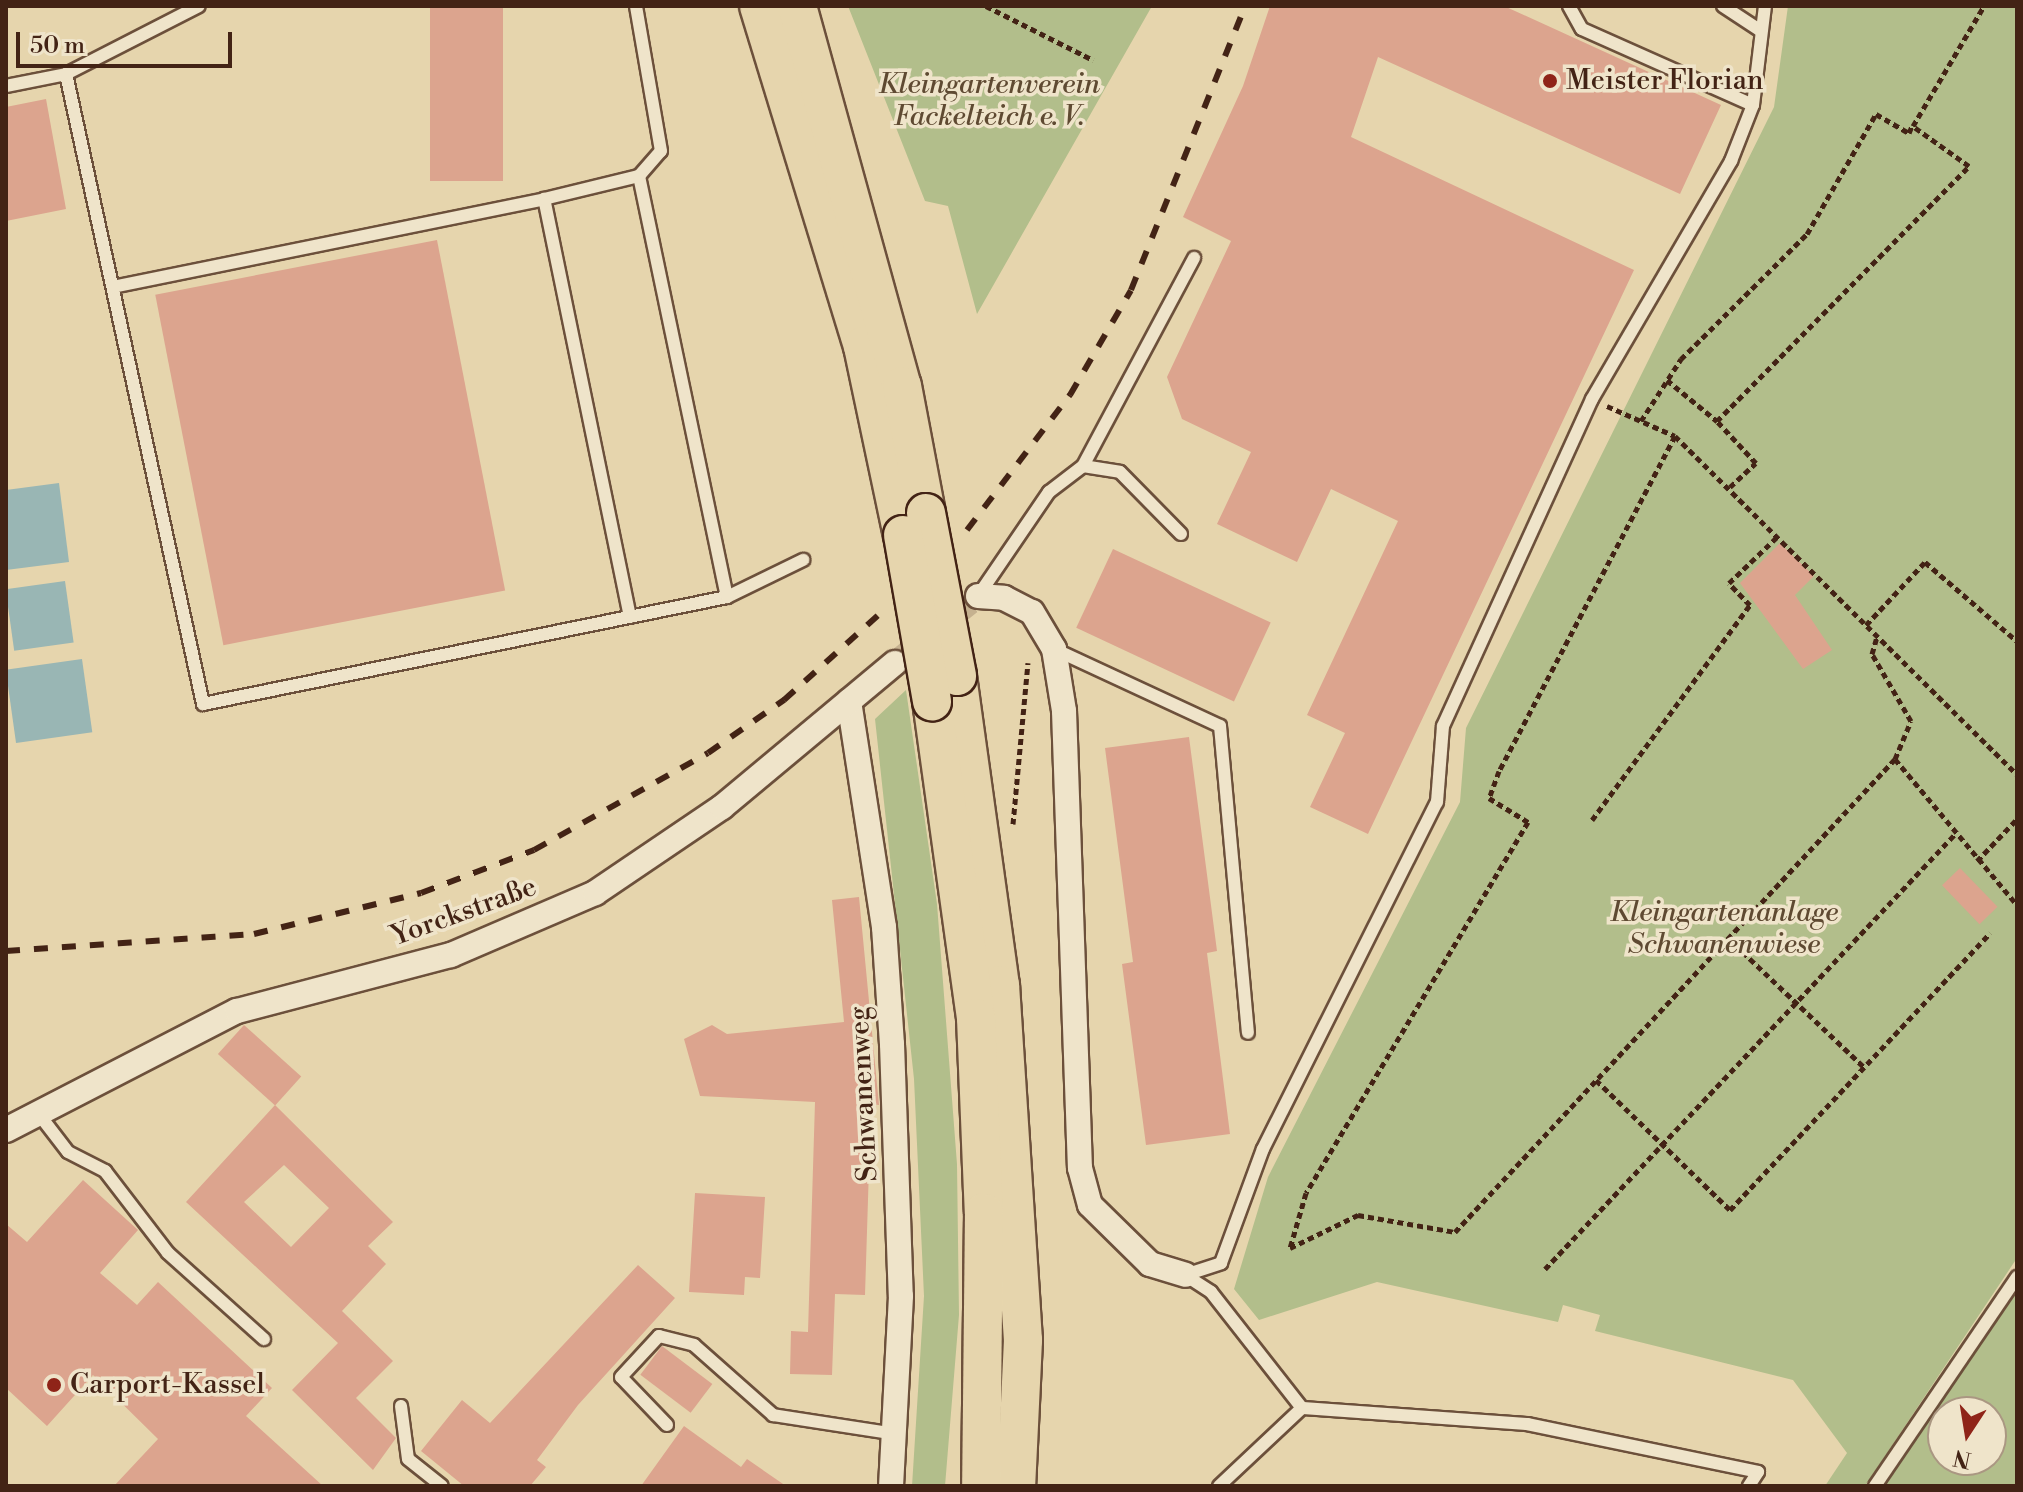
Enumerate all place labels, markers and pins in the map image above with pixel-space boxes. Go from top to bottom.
place label: Meister Florian [1566,64,1764,98]
marker: Meister Florian [1541,72,1559,90]
place label: Carport-Kassel [70,1368,265,1402]
marker: Carport-Kassel [45,1376,63,1394]

